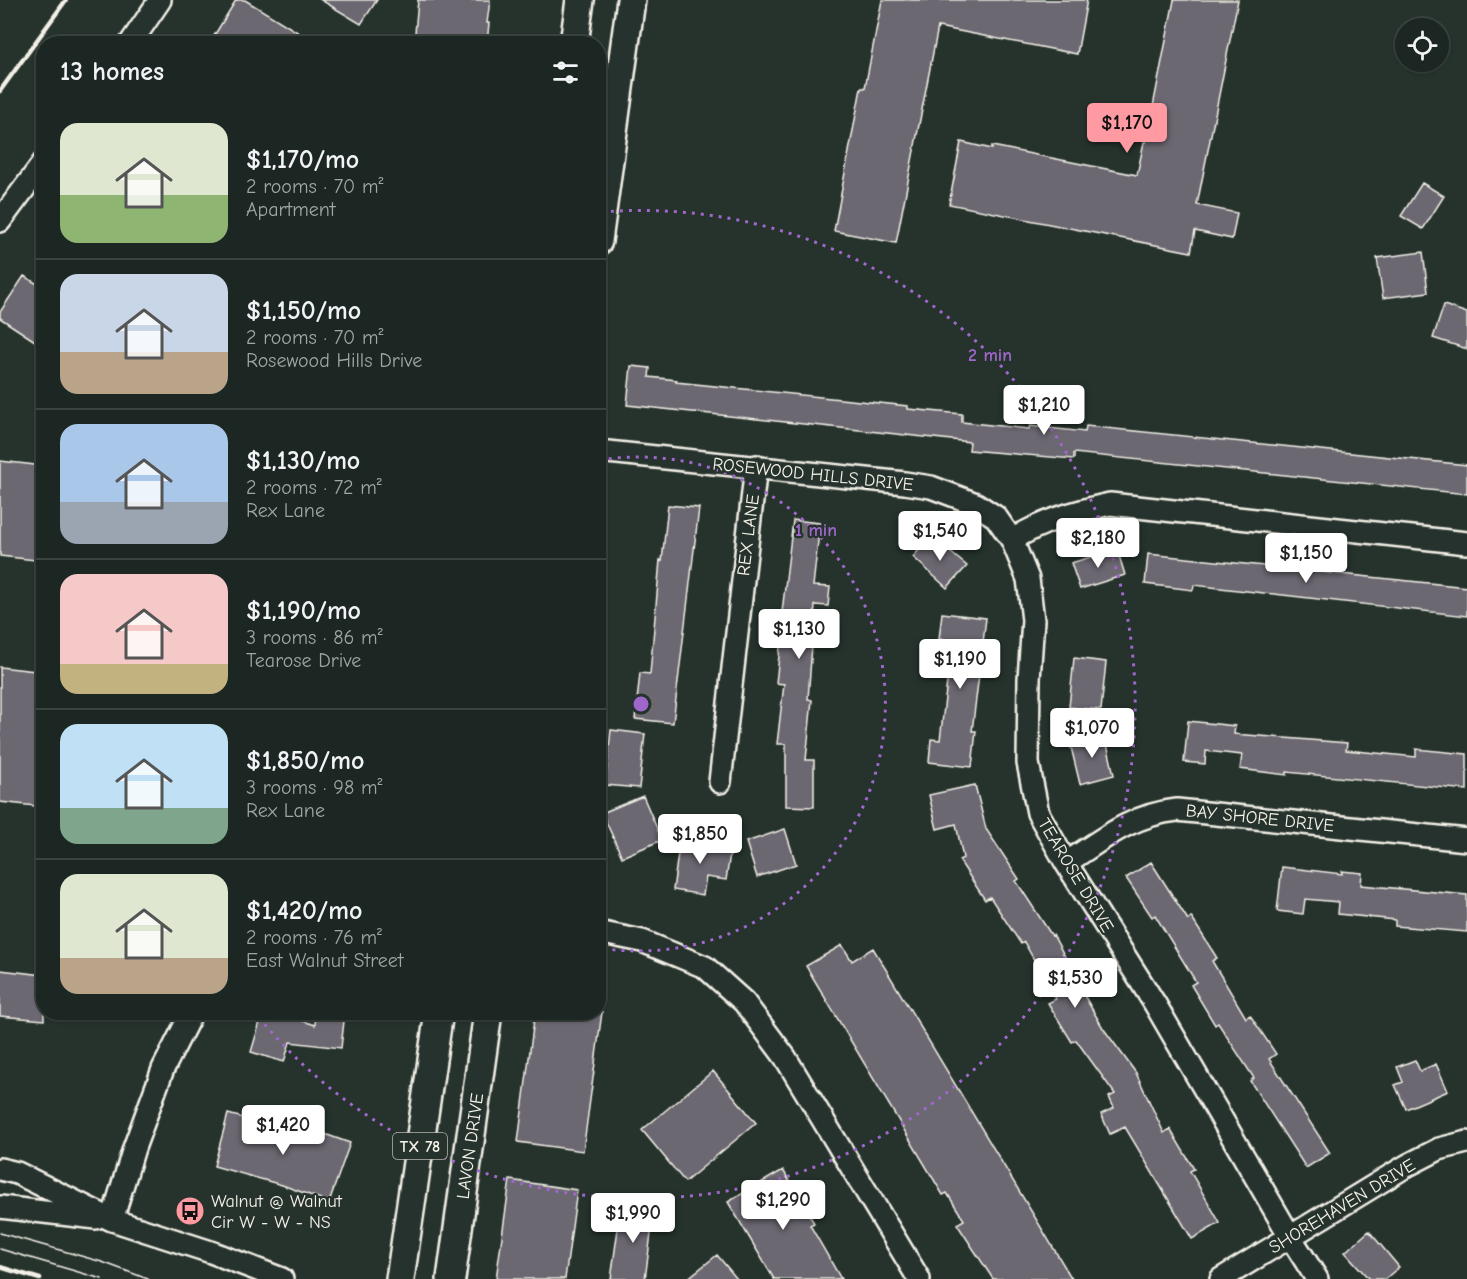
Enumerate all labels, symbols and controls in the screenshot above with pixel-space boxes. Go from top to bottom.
map controls [1395,18,1449,72]
button: locate [1395,18,1449,72]
icon: filters [549,56,582,89]
text: 13 homes [60,57,164,87]
pin: $1,170 [1078,103,1176,154]
text: $1,170 [1101,111,1153,134]
text: $1,170/mo [246,145,359,175]
icon: home [108,147,180,219]
text: 2 rooms · 70 m² [246,175,383,198]
text: Apartment [246,198,336,221]
text: $1,150/mo [246,296,361,326]
icon: home [108,298,180,370]
text: 2 rooms · 70 m² [246,326,383,349]
text: 2 min [968,345,1012,366]
text: Rosewood Hills Drive [246,349,422,372]
pin: $1,210 [995,385,1093,436]
text: $1,210 [1018,393,1070,416]
text: $1,130/mo [246,446,360,476]
icon: home [108,448,180,520]
street label: ROSEWOOD HILLS DRIVE [711,453,915,496]
text: 2 rooms · 72 m² [246,476,382,499]
street label: REX LANE [733,493,764,577]
text: Rex Lane [246,499,325,522]
pin: $1,540 [891,511,989,562]
pin: $2,180 [1049,518,1147,569]
text: $1,540 [912,519,968,542]
text: 1 min [795,520,837,541]
text: $2,180 [1070,526,1126,549]
pin: $1,150 [1257,533,1355,584]
text: $1,150 [1279,541,1333,564]
text: $1,190/mo [246,596,361,626]
icon: home [108,598,180,670]
pin: $1,130 [750,609,848,660]
text: $1,130 [773,617,825,640]
text: 3 rooms · 86 m² [246,626,383,649]
pin: $1,190 [911,639,1009,690]
text: $1,190 [933,647,987,670]
text: Tearose Drive [246,649,361,672]
centre of rings [631,694,651,714]
pin: $1,070 [1043,708,1141,759]
text: $1,070 [1064,716,1120,739]
text: $1,850/mo [246,746,364,776]
icon: home [108,748,180,820]
text: 3 rooms · 98 m² [246,776,382,799]
text: Rex Lane [246,799,325,822]
street label: BAY SHORE DRIVE [1185,800,1335,837]
pin: $1,850 [651,814,749,865]
street label: TEAROSE DRIVE [1033,814,1118,936]
text: $1,850 [672,822,728,845]
text: $1,420/mo [246,896,362,926]
icon: home [108,898,180,970]
text: 2 rooms · 76 m² [246,926,382,949]
text: East Walnut Street [246,949,404,972]
pin: $1,530 [1026,958,1124,1009]
text: $1,530 [1047,966,1103,989]
street label: LAVON DRIVE [453,1092,488,1200]
pin: $1,420 [234,1105,332,1156]
text: $1,420 [256,1113,310,1136]
road number: TX 78 [393,1133,447,1159]
street label: SHOREHAVEN DRIVE [1265,1154,1419,1258]
pin: $1,290 [734,1180,832,1231]
text: $1,290 [755,1188,811,1211]
place label: Walnut @ Walnut Cir W - W - NS [211,1191,343,1233]
pin: $1,990 [584,1193,682,1244]
bus stop icon: Walnut @ Walnut Cir W - W - NS [174,1195,206,1227]
text: $1,990 [605,1201,661,1224]

